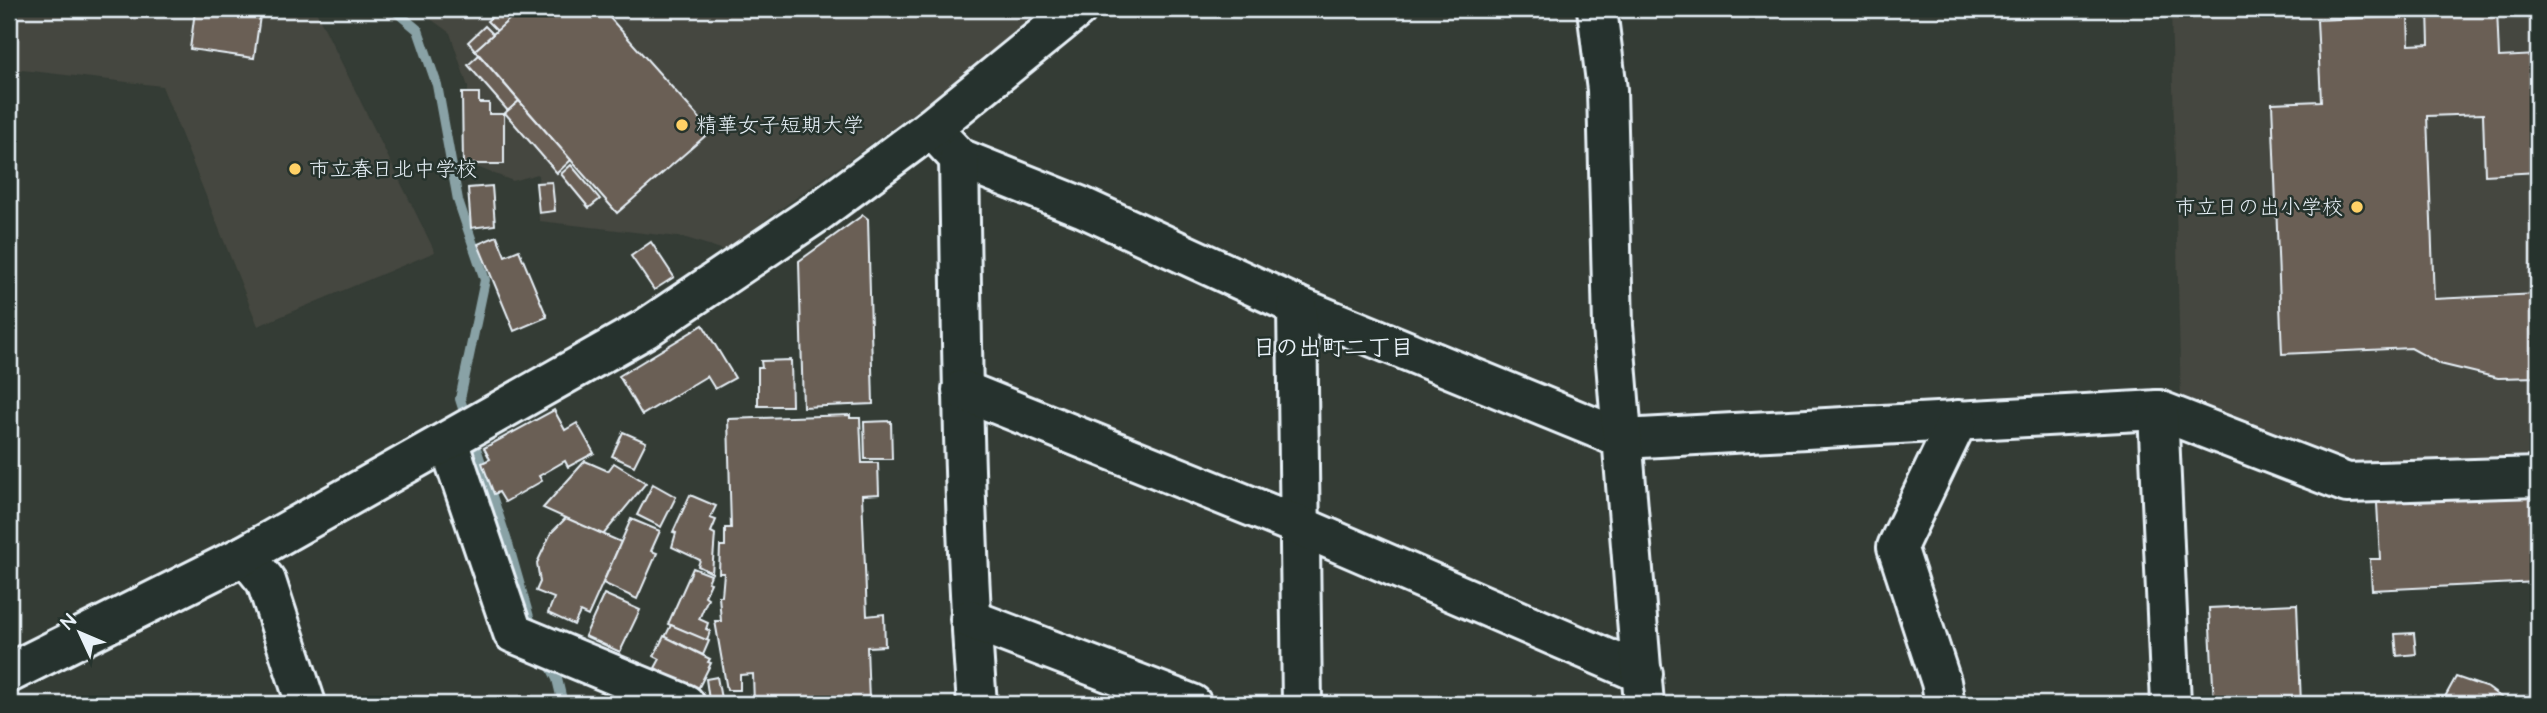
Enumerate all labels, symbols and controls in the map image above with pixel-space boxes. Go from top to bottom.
place label: 精華女子短期大学 [696,111,864,140]
marker: 精華女子短期大学 [674,117,690,133]
place label: 市立春日北中学校 [309,155,477,184]
marker: 市立春日北中学校 [287,161,303,177]
place label: 市立日の出小学校 [2175,193,2343,222]
marker: 市立日の出小学校 [2349,199,2365,215]
district label: 日の出町二丁目 [1253,332,1414,364]
north arrow [46,598,116,668]
text: N [55,609,83,636]

